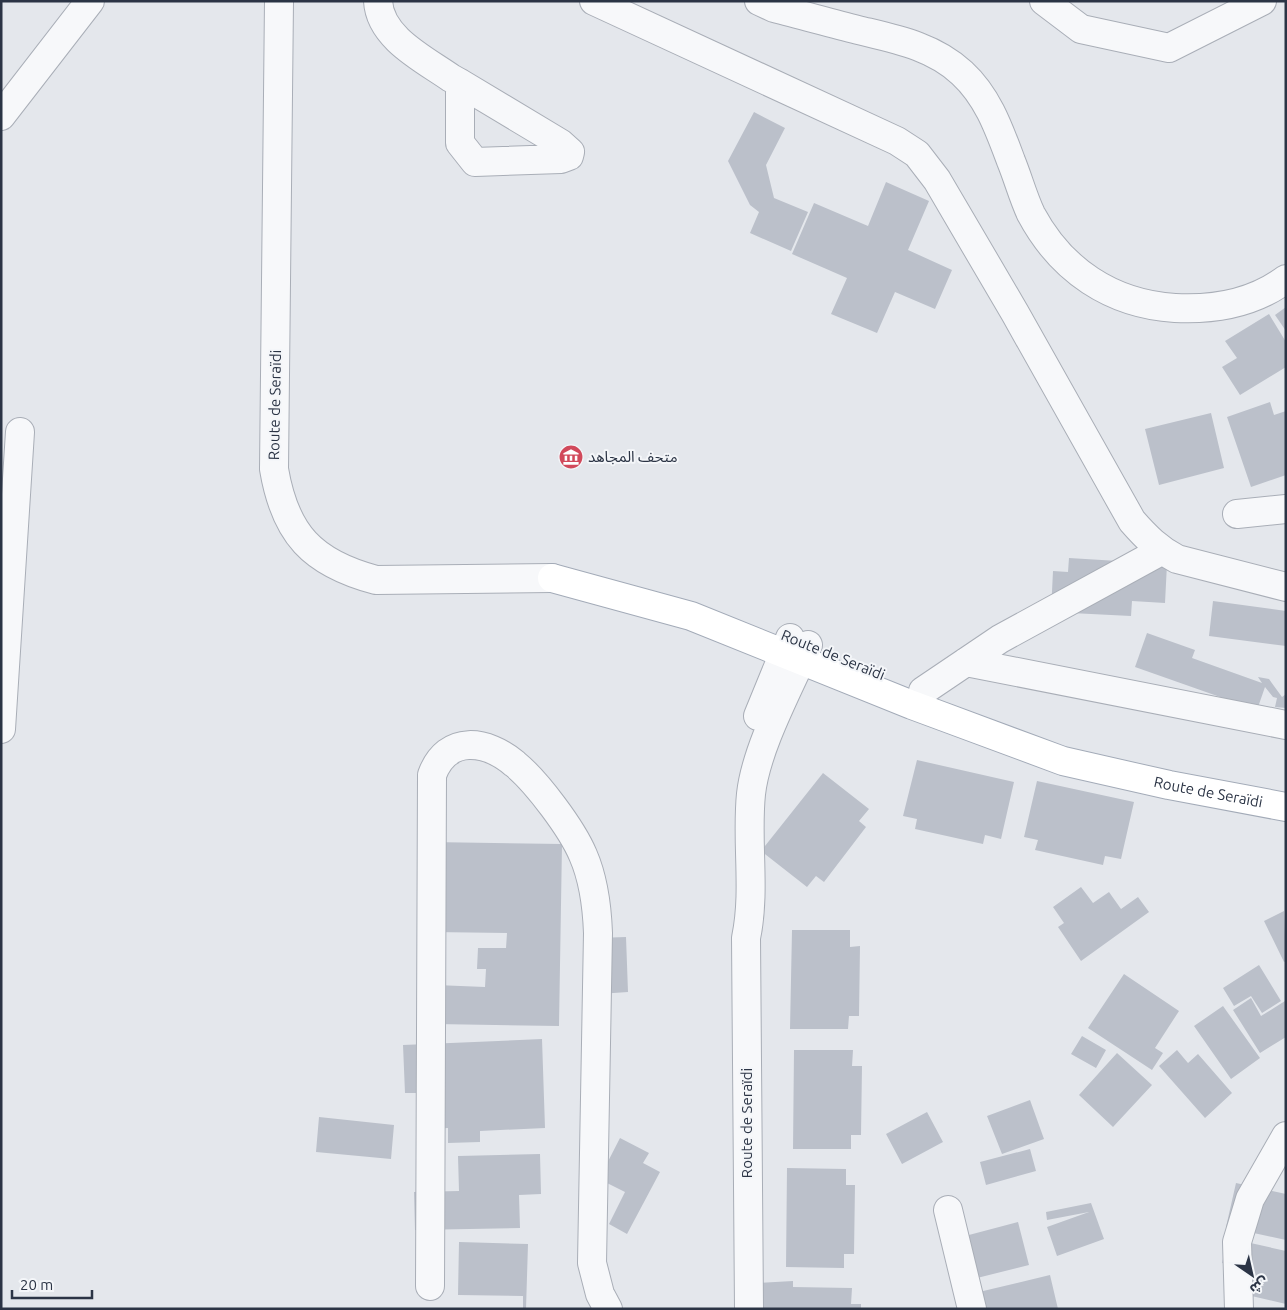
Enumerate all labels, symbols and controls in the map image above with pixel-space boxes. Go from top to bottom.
street label: Route de Seraïdi [265,350,284,460]
museum icon: متحف المجاهد [558,444,584,470]
place label: متحف المجاهد [588,448,678,465]
street label: Route de Seraïdi [779,626,888,683]
street label: Route de Seraïdi [1152,773,1264,810]
street label: Route de Seraïdi [738,1068,755,1178]
north arrow [1227,1250,1277,1300]
scale bar [12,1268,92,1300]
text: ش [1247,1274,1272,1298]
text: 20 m [20,1276,53,1293]

